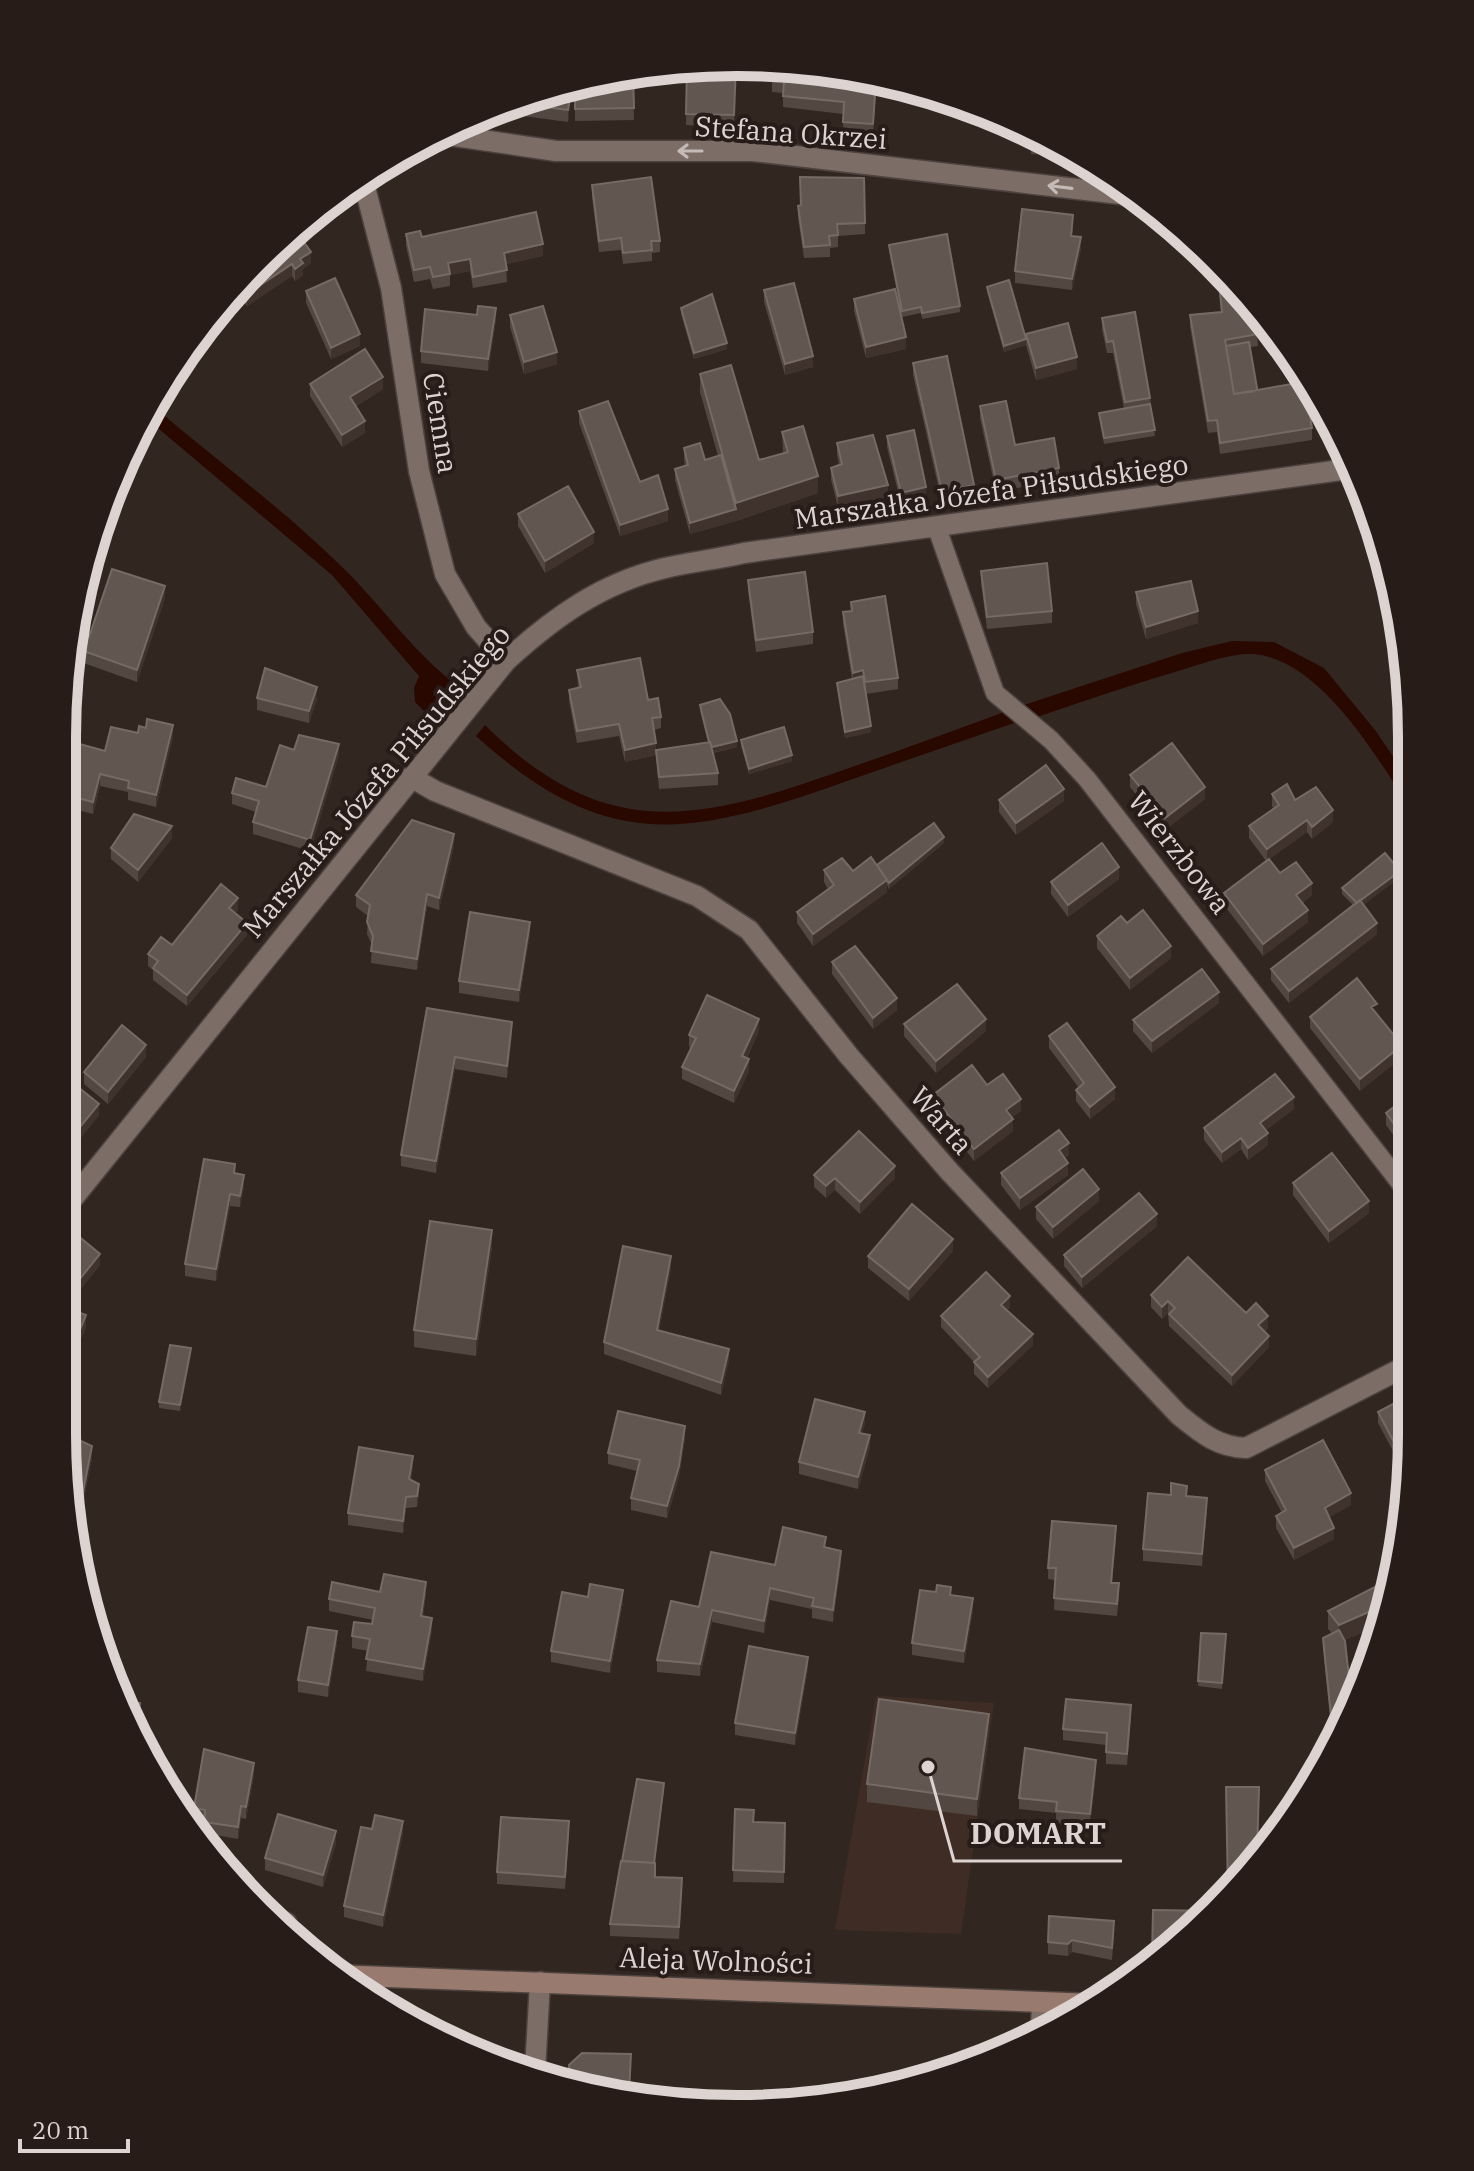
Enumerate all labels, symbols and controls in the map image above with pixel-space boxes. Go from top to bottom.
street label: Stefana Okrzei [694,107,888,157]
one-way arrow [677,143,704,159]
one-way arrow [1047,179,1074,194]
street label: Ciemna [415,370,467,476]
street label: Marszałka Józefa Piłsudskiego [792,445,1190,537]
street label: Marszałka Józefa Piłsudskiego [234,617,518,945]
street label: Wierzbowa [1120,783,1240,921]
street label: Warta [902,1078,982,1162]
callout: DOMART [954,1807,1122,1861]
text: DOMART [970,1813,1106,1852]
street label: Aleja Wolności [619,1938,813,1982]
scale bar [20,2103,128,2153]
text: 20 m [32,2114,89,2146]

